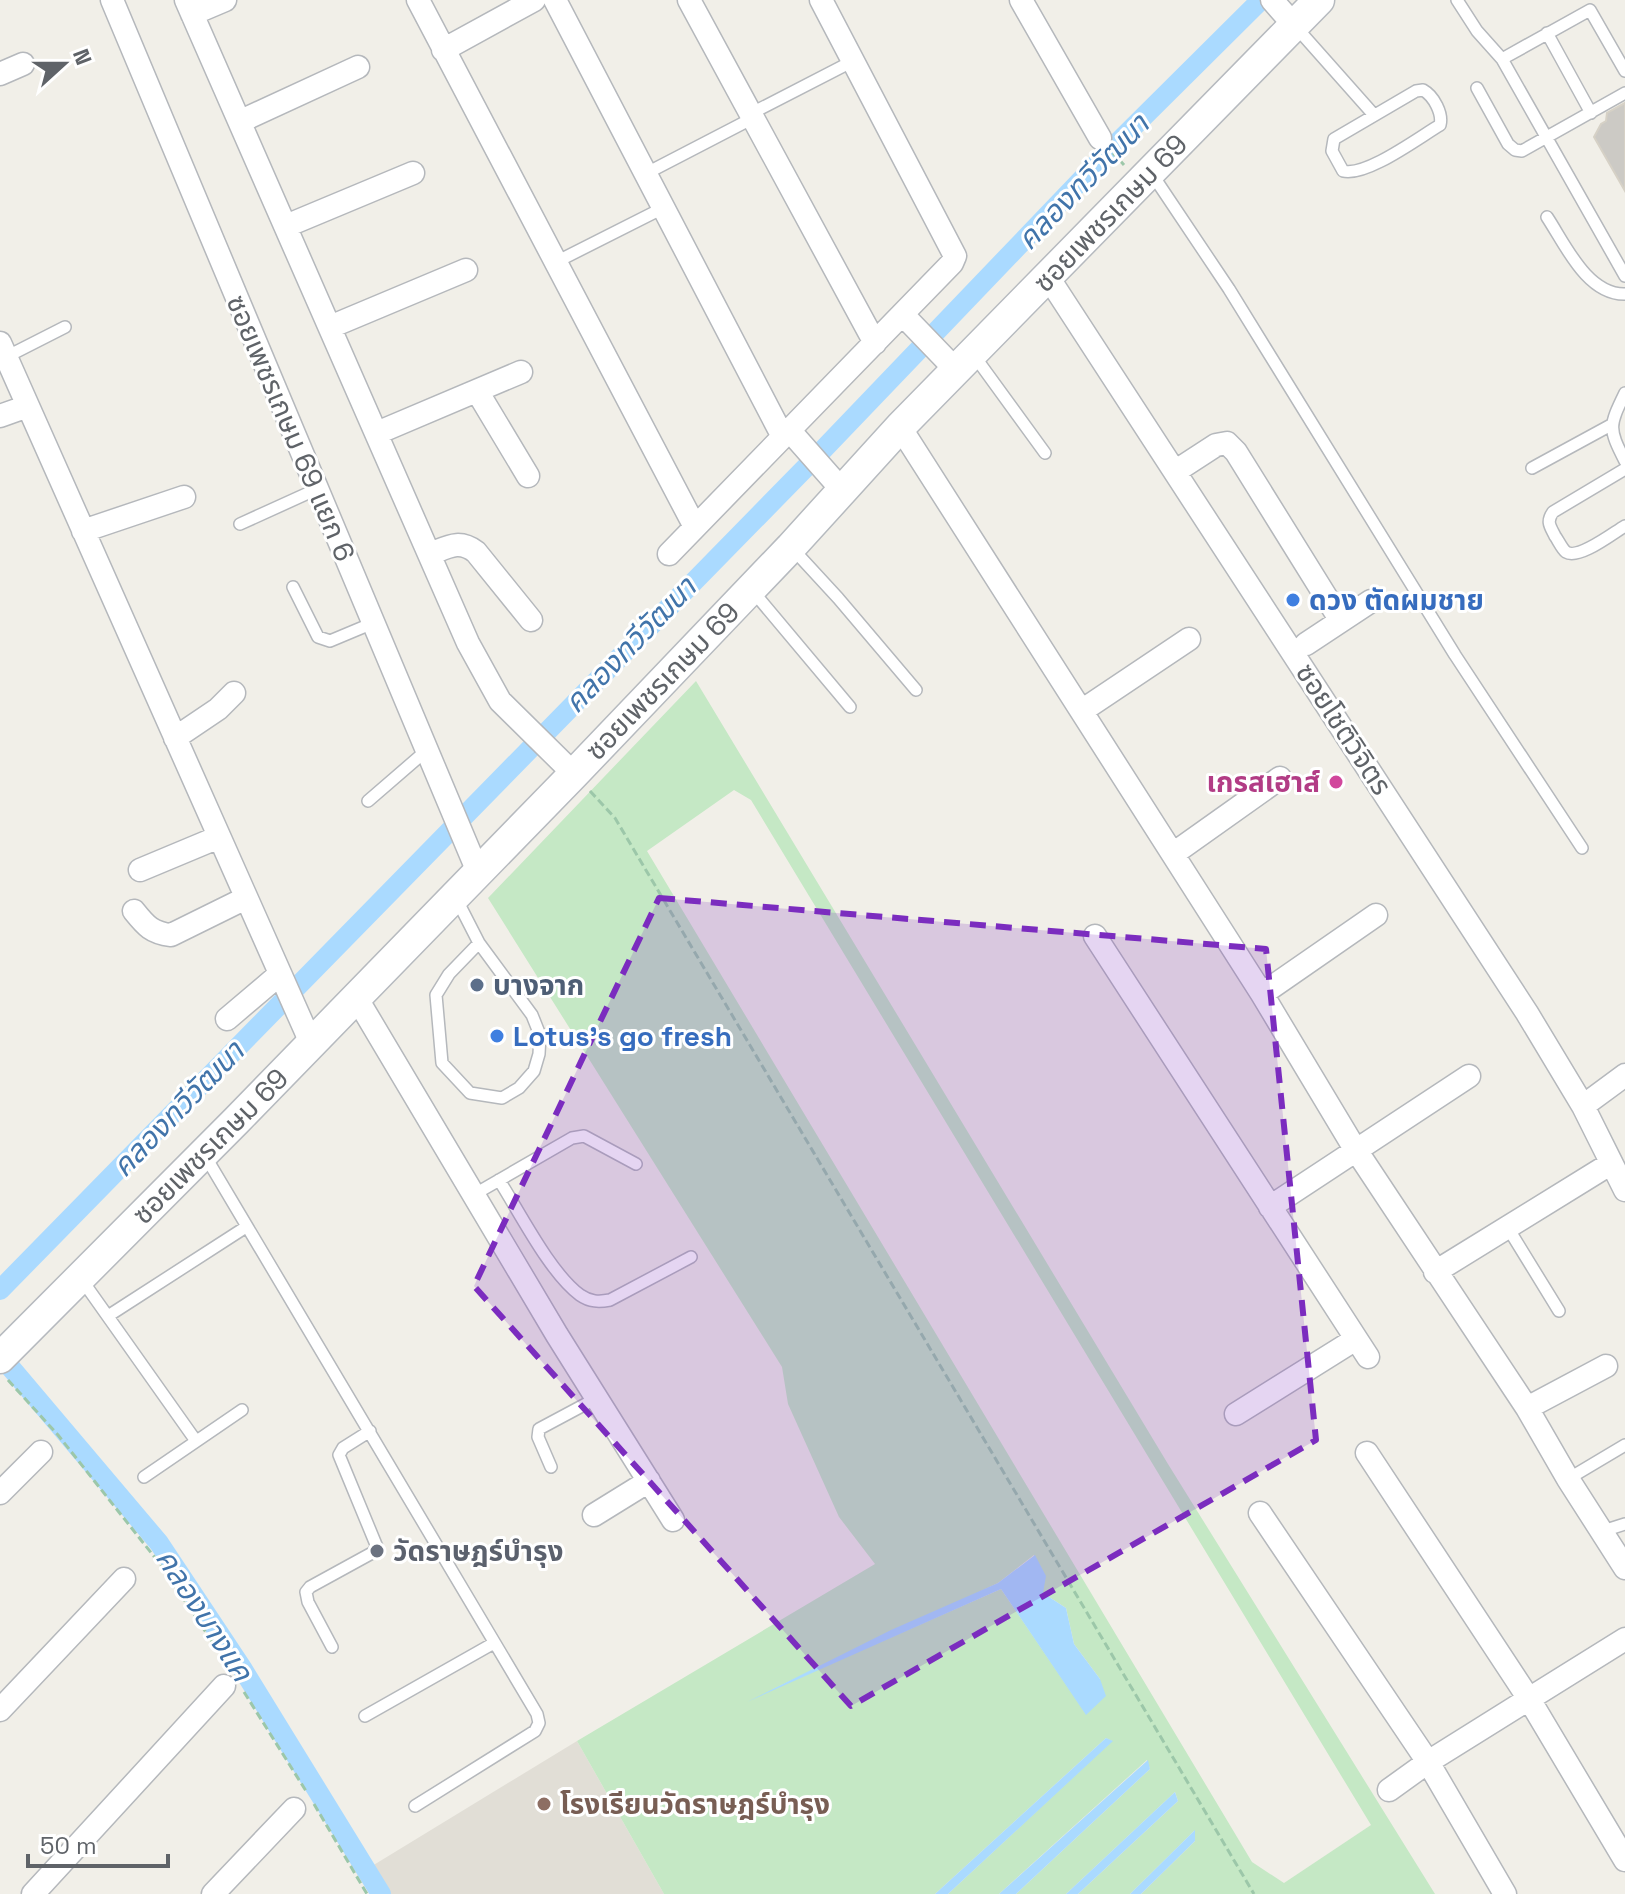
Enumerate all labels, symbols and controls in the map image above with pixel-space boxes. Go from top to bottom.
north arrow [24,24,104,104]
text: N [67,45,98,69]
water label: คลองทวีวัฒนา [1008,104,1158,258]
street label: ซอยเพชรเกษม 69 [1025,126,1195,300]
street label: ซอยเพชรเกษม 69 แยก 6 [219,289,363,567]
water label: คลองทวีวัฒนา [555,567,705,721]
place label: ดวง ตัดผมชาย [1309,582,1484,618]
marker: ดวง ตัดผมชาย [1284,591,1302,609]
street label: ซอยเพชรเกษม 69 [577,594,747,768]
street label: ซอยโชติวิจิตร [1288,656,1400,802]
place label: เกรสเฮาส์ [1206,764,1320,800]
marker: เกรสเฮาส์ [1327,773,1345,791]
place label: บางจาก [493,967,584,1003]
marker: บางจาก [468,976,486,994]
place label: Lotus's go fresh [513,1018,732,1054]
marker: Lotus's go fresh [488,1027,506,1045]
water label: คลองทวีวัฒนา [103,1031,253,1185]
street label: ซอยเพชรเกษม 69 [124,1060,296,1232]
place label: วัดราษฎร์บำรุง [393,1533,564,1569]
water label: คลองบางแค [147,1541,263,1690]
marker: วัดราษฎร์บำรุง [368,1542,386,1560]
place label: โรงเรียนวัดราษฎร์บำรุง [560,1786,830,1822]
marker: โรงเรียนวัดราษฎร์บำรุง [535,1795,553,1813]
scale bar [28,1818,168,1868]
text: 50 m [40,1830,97,1861]

